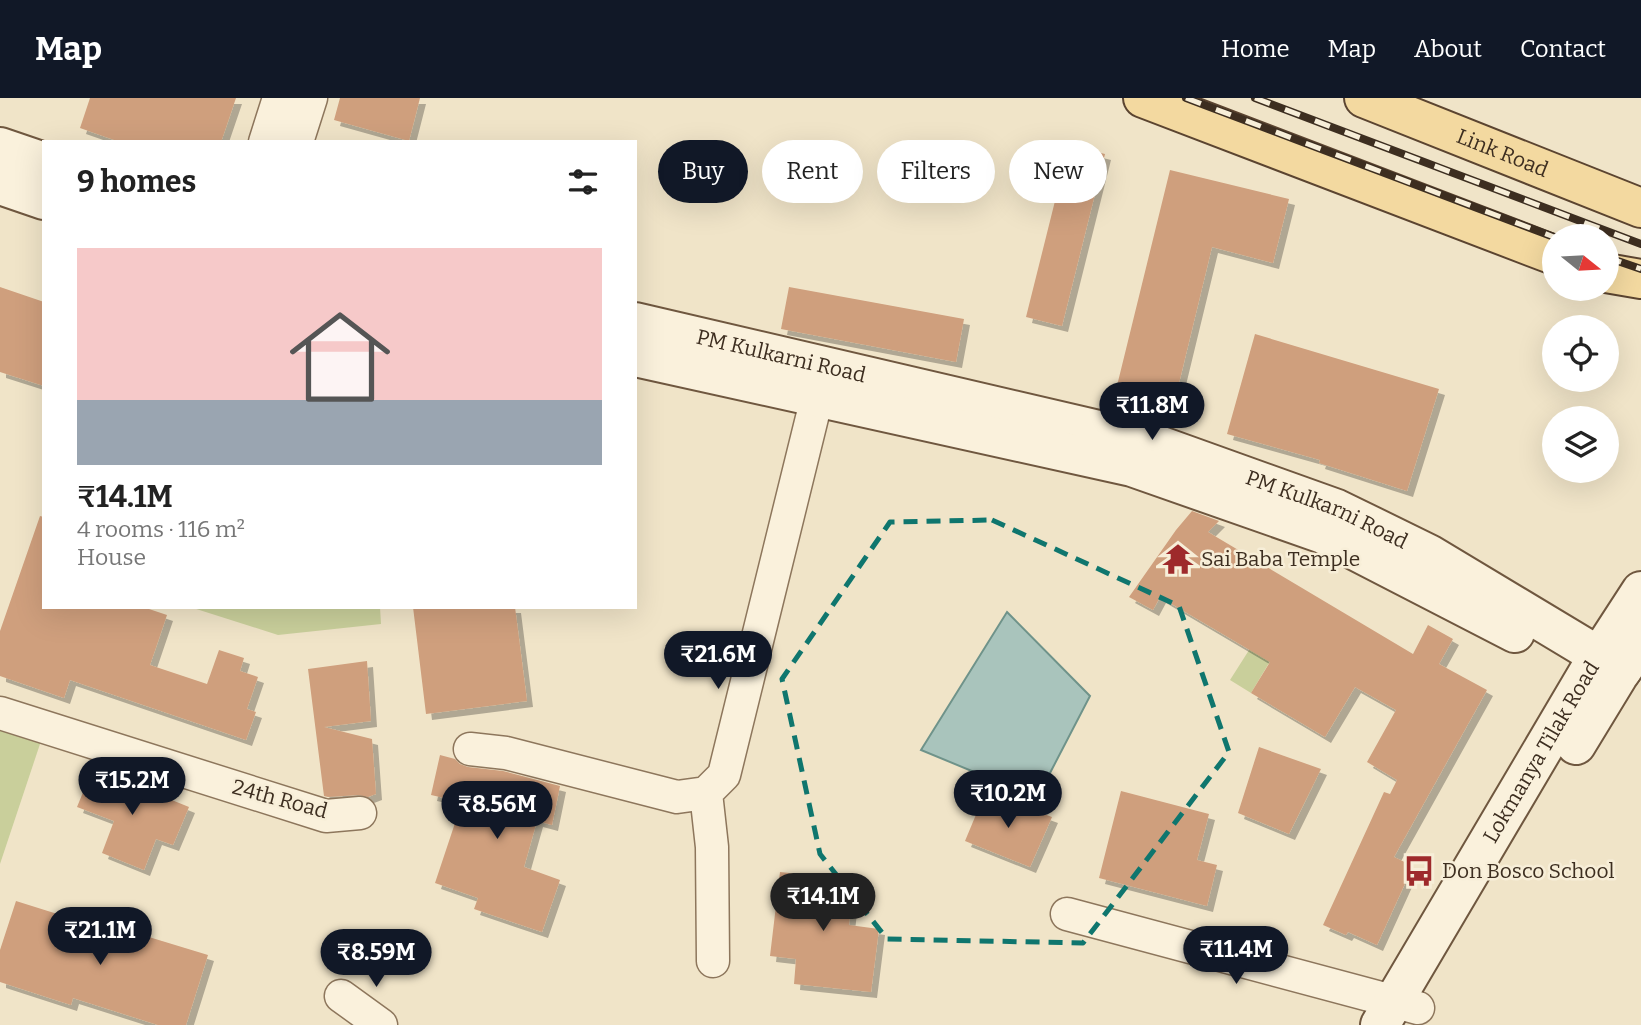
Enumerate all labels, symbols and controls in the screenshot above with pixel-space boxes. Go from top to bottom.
text: Map [35,29,102,69]
text: Home [1221,35,1290,63]
text: Map [1328,35,1376,63]
text: About [1414,35,1482,63]
text: Contact [1520,35,1606,63]
street label: Link Road [1453,123,1552,183]
chip: Buy [658,140,748,203]
chip: Rent [762,140,863,203]
chip: Filters [877,140,995,203]
chip: New [1009,140,1107,203]
icon: filters [564,163,602,201]
text: 9 homes [77,164,196,200]
north arrow [1542,224,1619,301]
map controls [1542,224,1619,483]
icon: home [277,294,403,420]
button: locate [1542,315,1619,392]
street label: PM Kulkarni Road [694,324,868,388]
pin: ₹11.8M [1095,382,1209,442]
text: ₹11.8M [1115,391,1189,419]
button: layers [1542,406,1619,483]
street label: PM Kulkarni Road [1242,464,1412,555]
text: ₹14.1M [77,479,173,515]
text: 4 rooms · 116 m² [77,515,245,543]
temple icon: Sai Baba Temple [1161,542,1195,576]
text: House [77,543,146,571]
place label: Sai Baba Temple [1201,546,1360,572]
pin: ₹21.6M [661,632,775,691]
text: ₹21.6M [680,640,756,668]
street label: Lokmanya Tilak Road [1477,656,1605,848]
pin: ₹15.2M [75,758,189,817]
text: ₹15.2M [94,766,170,794]
pin: ₹10.2M [951,770,1065,830]
street label: 24th Road [229,774,331,824]
text: ₹10.2M [970,779,1046,807]
pin: ₹8.56M [440,782,554,841]
text: ₹8.56M [457,790,537,818]
bus stop icon: Don Bosco School [1402,854,1436,888]
place label: Don Bosco School [1442,858,1615,884]
pin: ₹14.1M [766,874,880,933]
text: ₹14.1M [786,882,860,910]
pin: ₹21.1M [43,908,157,967]
text: ₹21.1M [64,916,136,944]
pin: ₹11.4M [1179,926,1293,986]
pin: ₹8.59M [319,930,433,989]
text: ₹11.4M [1199,935,1273,963]
text: ₹8.59M [337,938,415,966]

